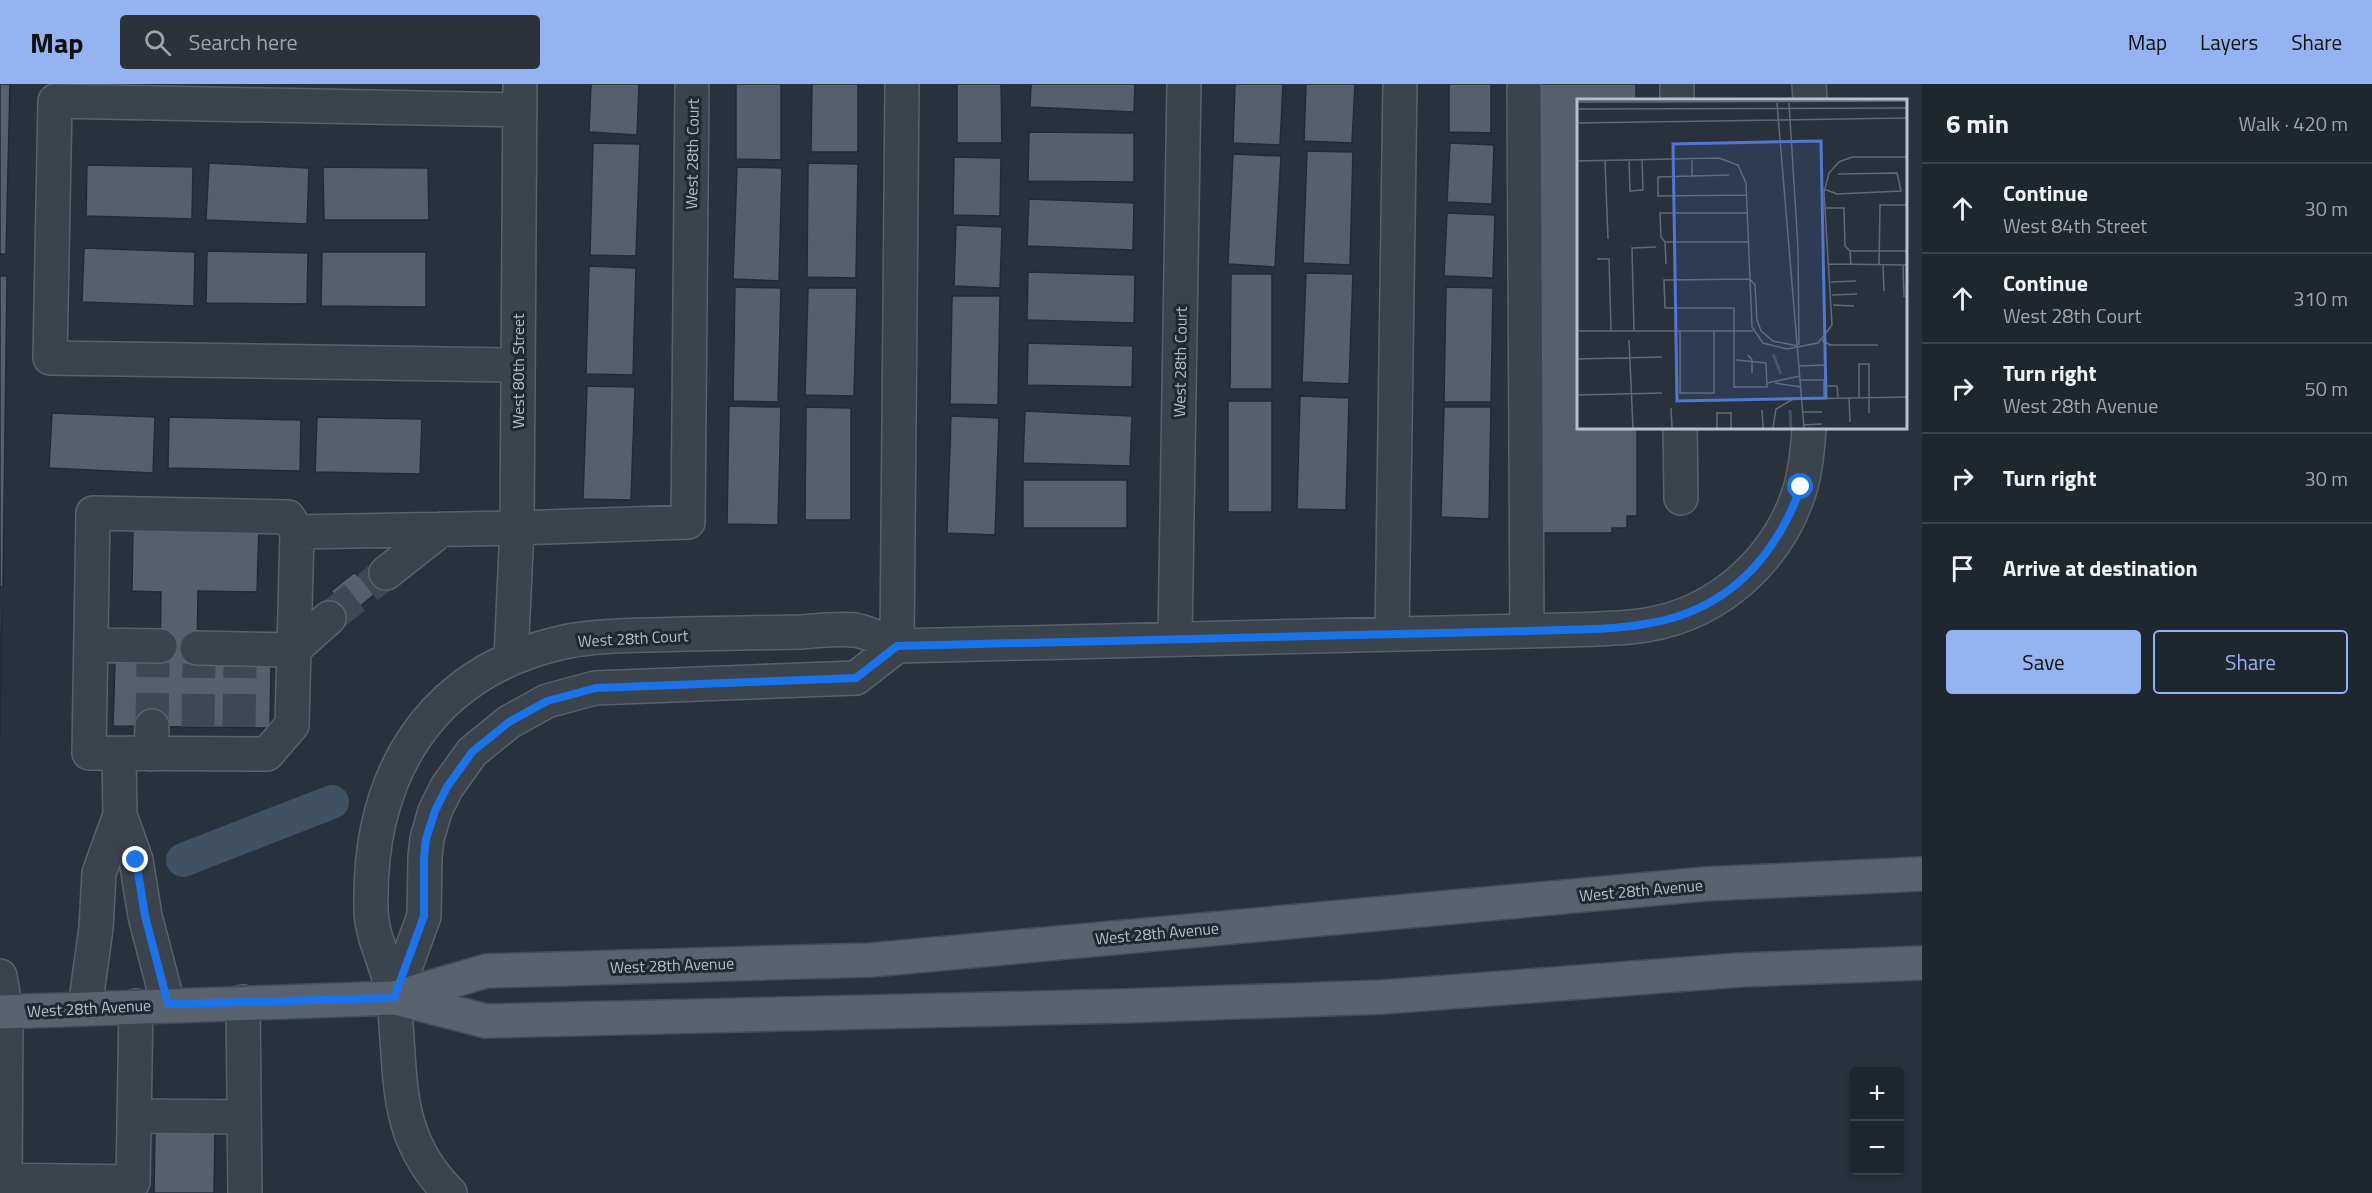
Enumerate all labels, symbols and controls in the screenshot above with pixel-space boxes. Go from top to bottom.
search box [120,15,540,69]
text: Map [30,21,84,64]
text: Search here [189,25,298,59]
icon: search [141,26,174,59]
text: Map [2128,26,2167,58]
text: Layers [2200,26,2258,58]
text: Share [2291,26,2342,58]
street label: West 28th Court [679,98,705,210]
inset map [1577,99,1907,429]
text: 6 min [1946,104,2009,143]
text: Walk · 420 m [2239,108,2348,139]
text: Continue [2003,176,2088,210]
icon: ahead [1946,192,1979,225]
text: 30 m [2304,193,2348,224]
text: West 84th Street [2003,210,2147,241]
text: Continue [2003,266,2088,300]
icon: ahead [1946,282,1979,315]
text: 310 m [2293,283,2348,314]
text: West 28th Court [2003,300,2142,331]
street label: West 28th Court [1167,306,1193,418]
street label: West 80th Street [506,313,530,429]
text: Turn right [2003,356,2097,390]
icon: right [1946,372,1979,405]
text: 50 m [2304,373,2348,404]
text: West 28th Avenue [2003,390,2158,421]
text: Turn right [2003,461,2097,495]
icon: right [1946,462,1979,495]
text: 30 m [2304,463,2348,494]
route start [1787,473,1813,499]
text: Arrive at destination [2003,551,2198,585]
icon: arrive [1946,552,1979,585]
street label: West 28th Court [577,623,689,653]
button: Save [1946,630,2141,694]
button: Share [2153,630,2348,694]
route end [122,846,148,872]
street label: West 28th Avenue [1578,873,1704,907]
street label: West 28th Avenue [1094,916,1220,950]
street label: West 28th Avenue [610,951,734,979]
street label: West 28th Avenue [26,993,152,1023]
map controls [1850,1067,1904,1175]
button: + [1850,1067,1904,1121]
button: − [1850,1121,1904,1175]

